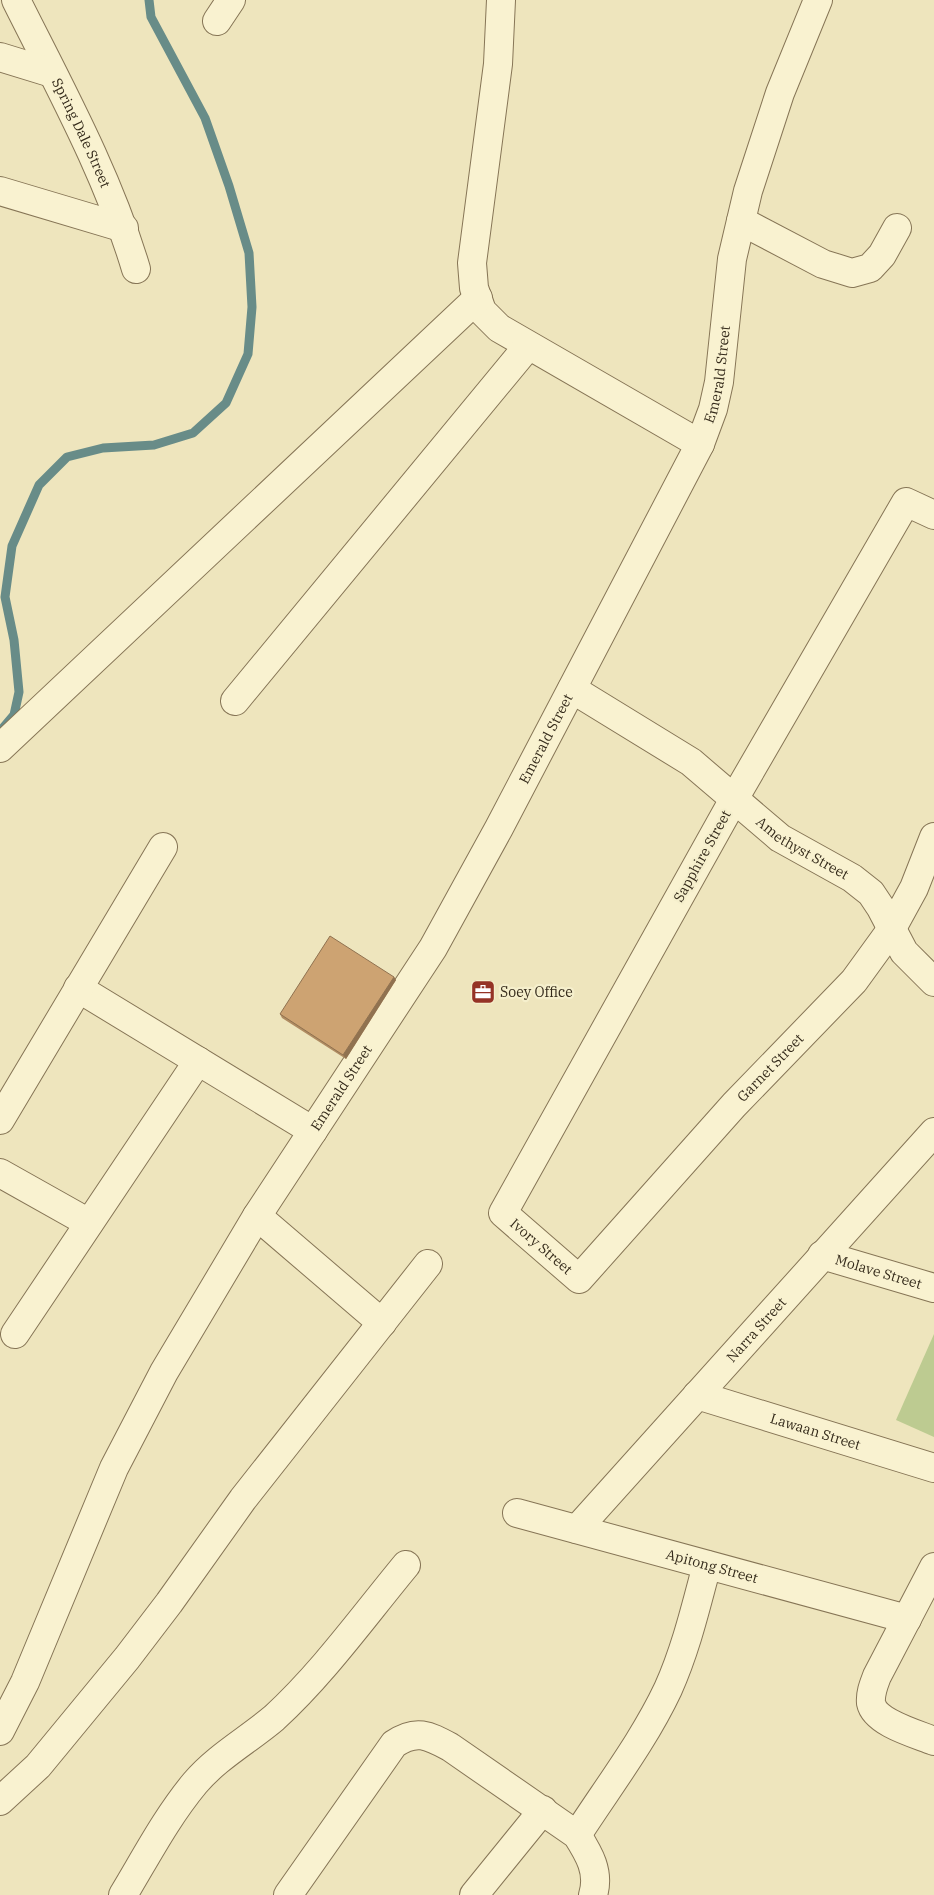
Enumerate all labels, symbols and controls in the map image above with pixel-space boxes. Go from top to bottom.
street label: Spring Dale Street [48,75,115,190]
street label: Emerald Street [700,324,734,426]
street label: Emerald Street [515,691,577,787]
street label: Sapphire Street [669,807,735,905]
street label: Amethyst Street [753,813,852,883]
office icon: Soey Office [470,979,496,1005]
place label: Soey Office [500,983,573,1001]
street label: Garnet Street [733,1030,807,1105]
street label: Emerald Street [306,1041,376,1134]
street label: Ivory Street [506,1214,576,1278]
street label: Molave Street [833,1250,924,1293]
street label: Narra Street [722,1293,790,1366]
street label: Lawaan Street [768,1409,863,1454]
street label: Apitong Street [664,1545,760,1587]

